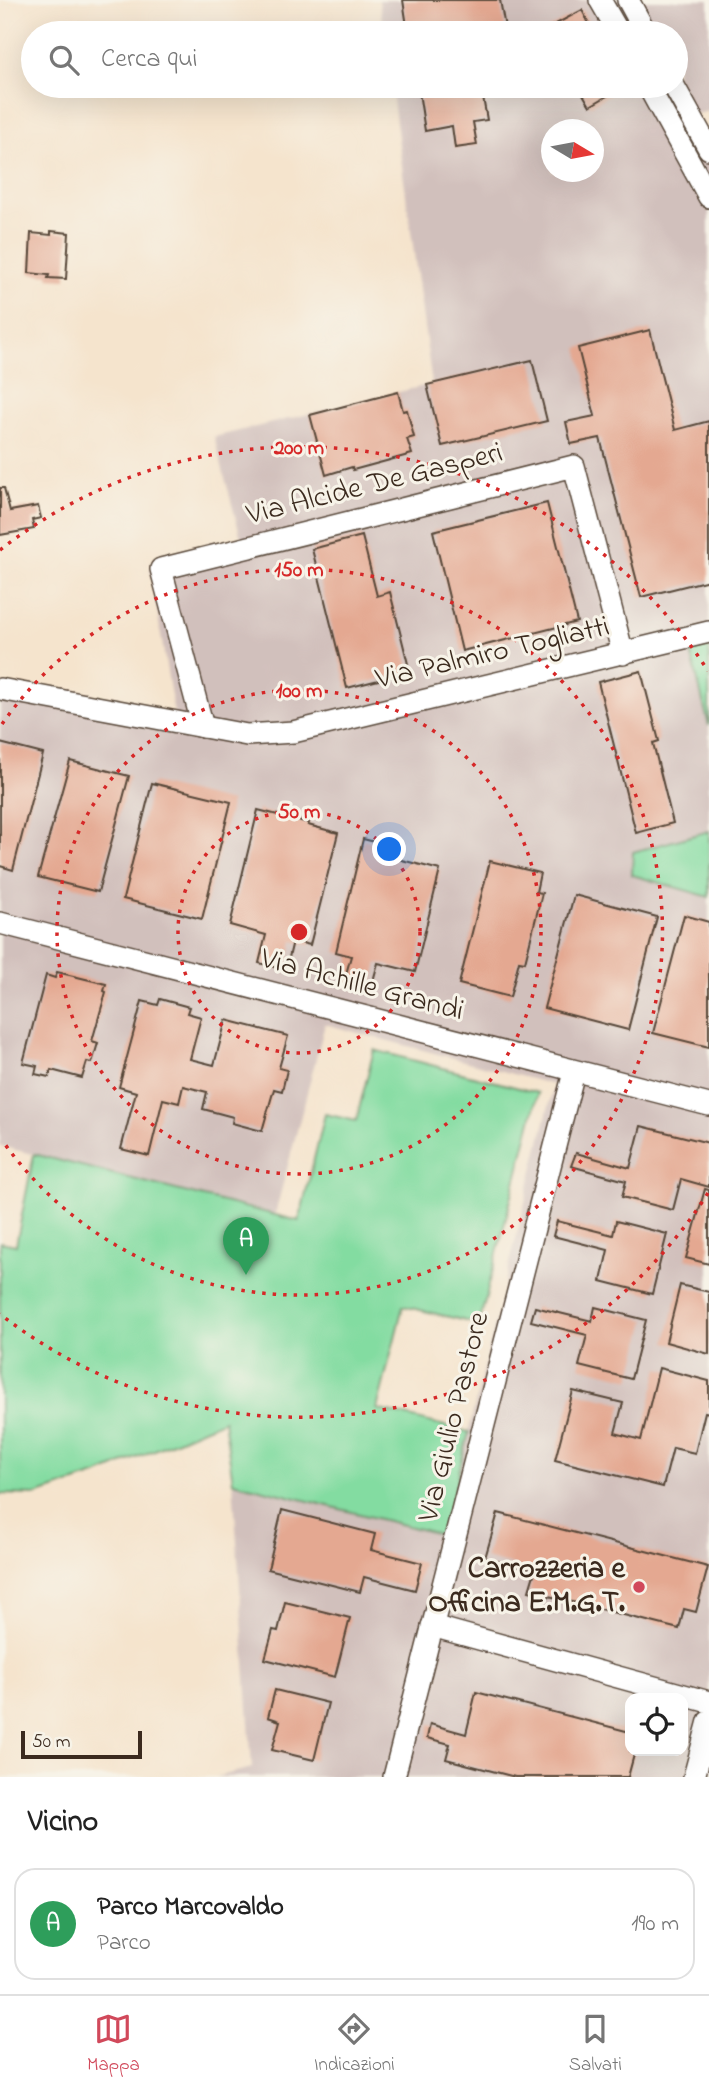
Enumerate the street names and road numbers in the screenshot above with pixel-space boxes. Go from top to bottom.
street label: Via Alcide De Gasperi [241,432,508,538]
street label: Via Palmiro Togliatti [371,606,614,703]
street label: Via Achille Grandi [255,938,468,1034]
street label: Via Giulio Pastore [407,1307,502,1528]

